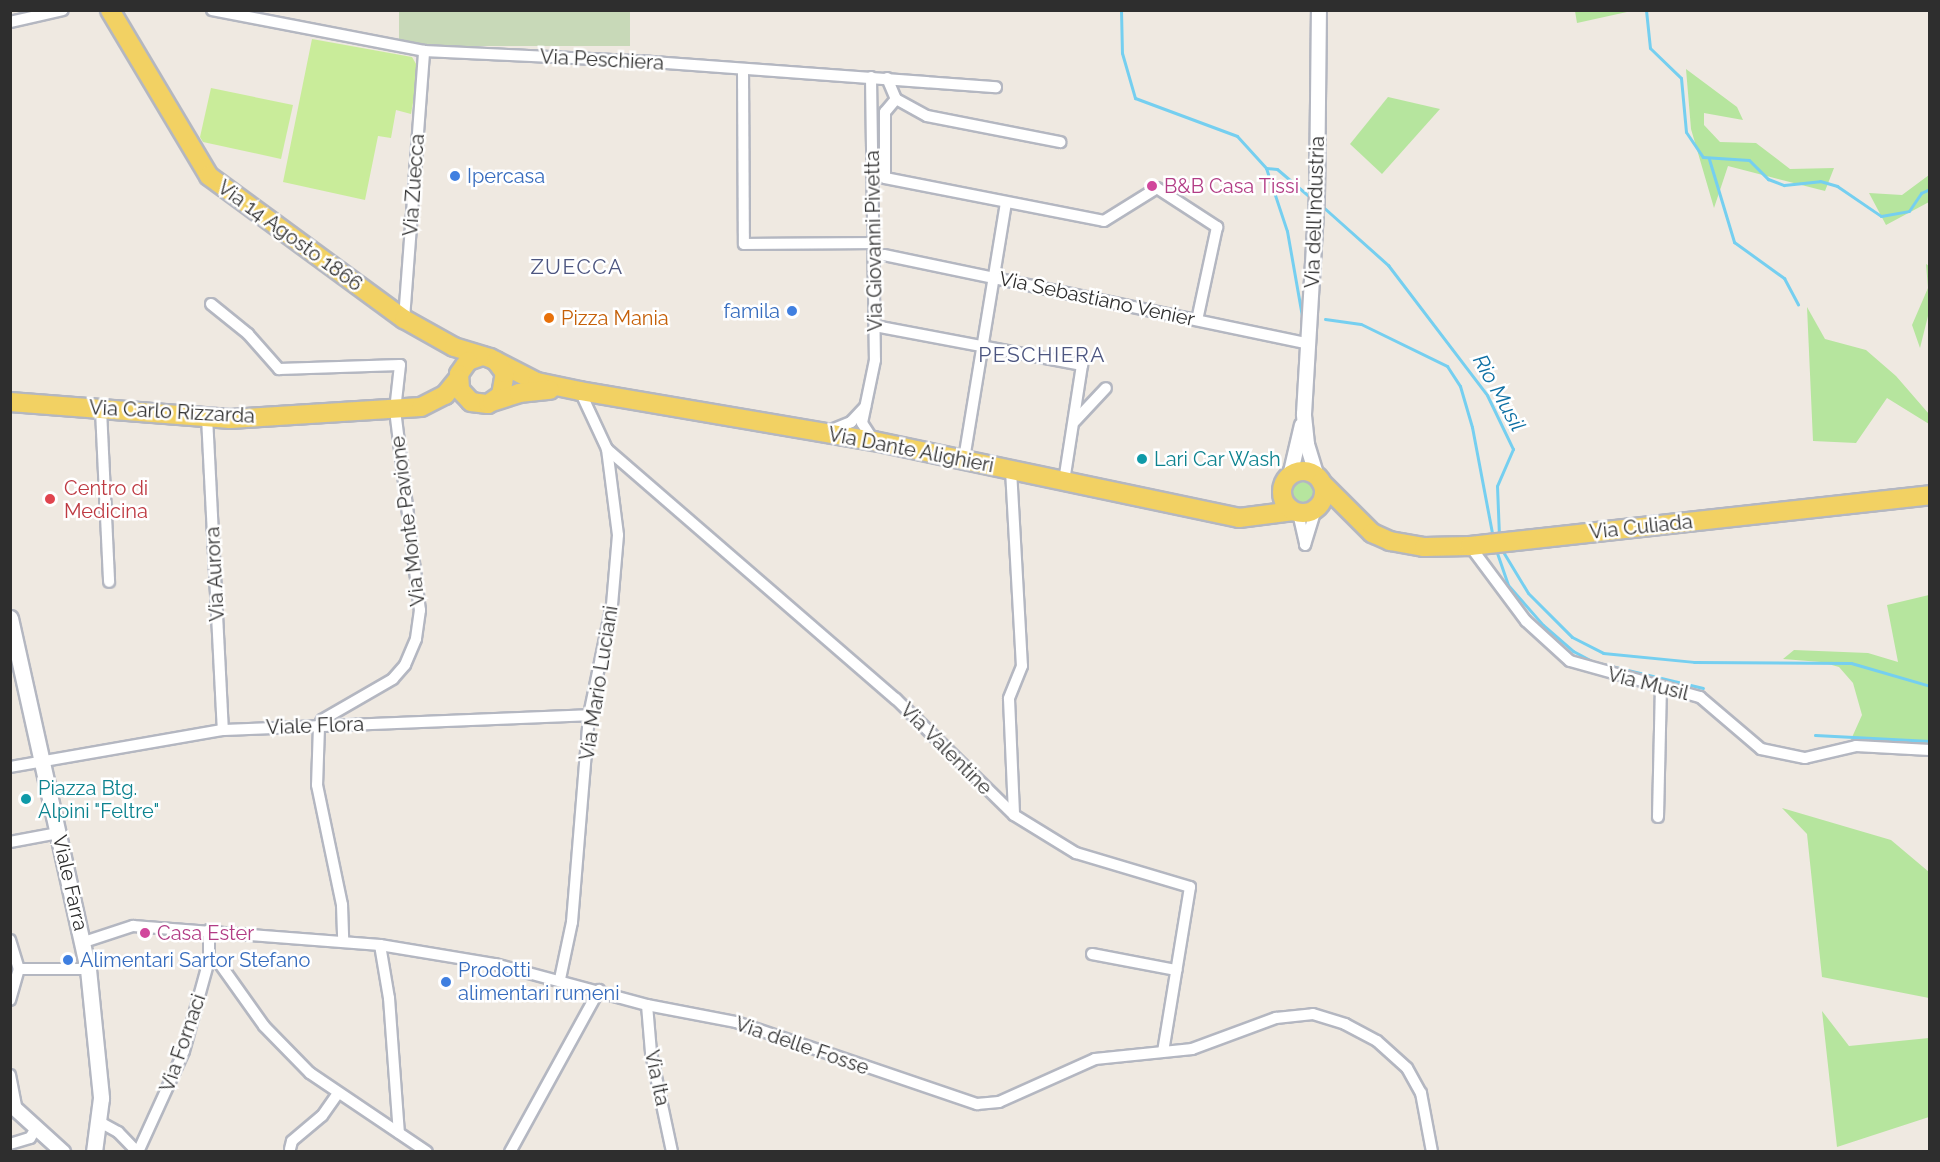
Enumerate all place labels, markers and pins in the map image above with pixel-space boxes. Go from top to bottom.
place label: Ipercasa [467,164,545,188]
marker: Ipercasa [448,169,462,183]
place label: B&B Casa Tissi [1164,174,1300,198]
marker: B&B Casa Tissi [1145,179,1159,193]
place label: famila [723,299,780,323]
marker: famila [785,304,799,318]
place label: Pizza Mania [561,306,669,330]
marker: Pizza Mania [542,311,556,325]
place label: Lari Car Wash [1154,447,1282,471]
marker: Lari Car Wash [1135,452,1149,466]
place label: Centro di Medicina [64,476,148,523]
marker: Centro di Medicina [41,490,59,508]
place label: Piazza Btg. Alpini "Feltre" [38,776,160,823]
marker: Piazza Btg. Alpini "Feltre" [19,792,33,806]
place label: Casa Ester [157,921,254,945]
marker: Casa Ester [138,926,152,940]
place label: Alimentari Sartor Stefano [80,948,311,972]
marker: Alimentari Sartor Stefano [61,953,75,967]
place label: Prodotti alimentari rumeni [458,958,619,1005]
marker: Prodotti alimentari rumeni [439,975,453,989]

